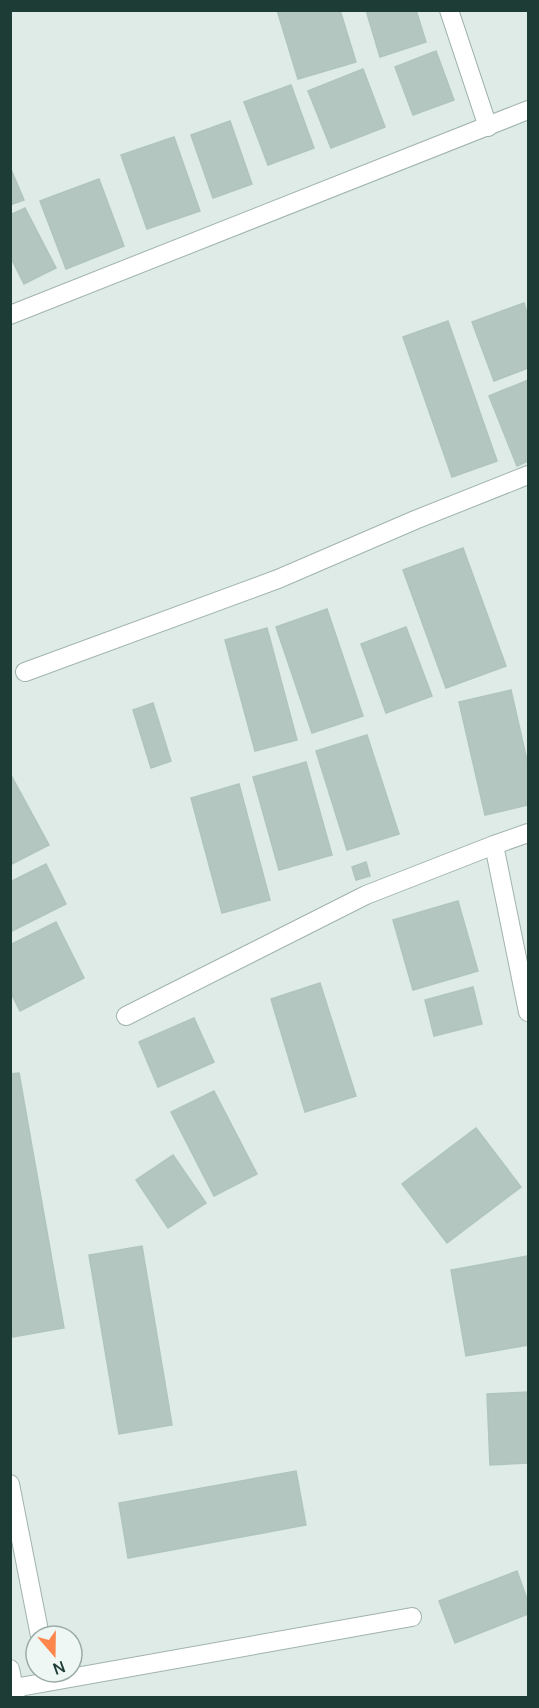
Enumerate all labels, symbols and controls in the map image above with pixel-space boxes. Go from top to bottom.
north arrow [24,1624,84,1684]
text: N [50,1656,68,1680]

